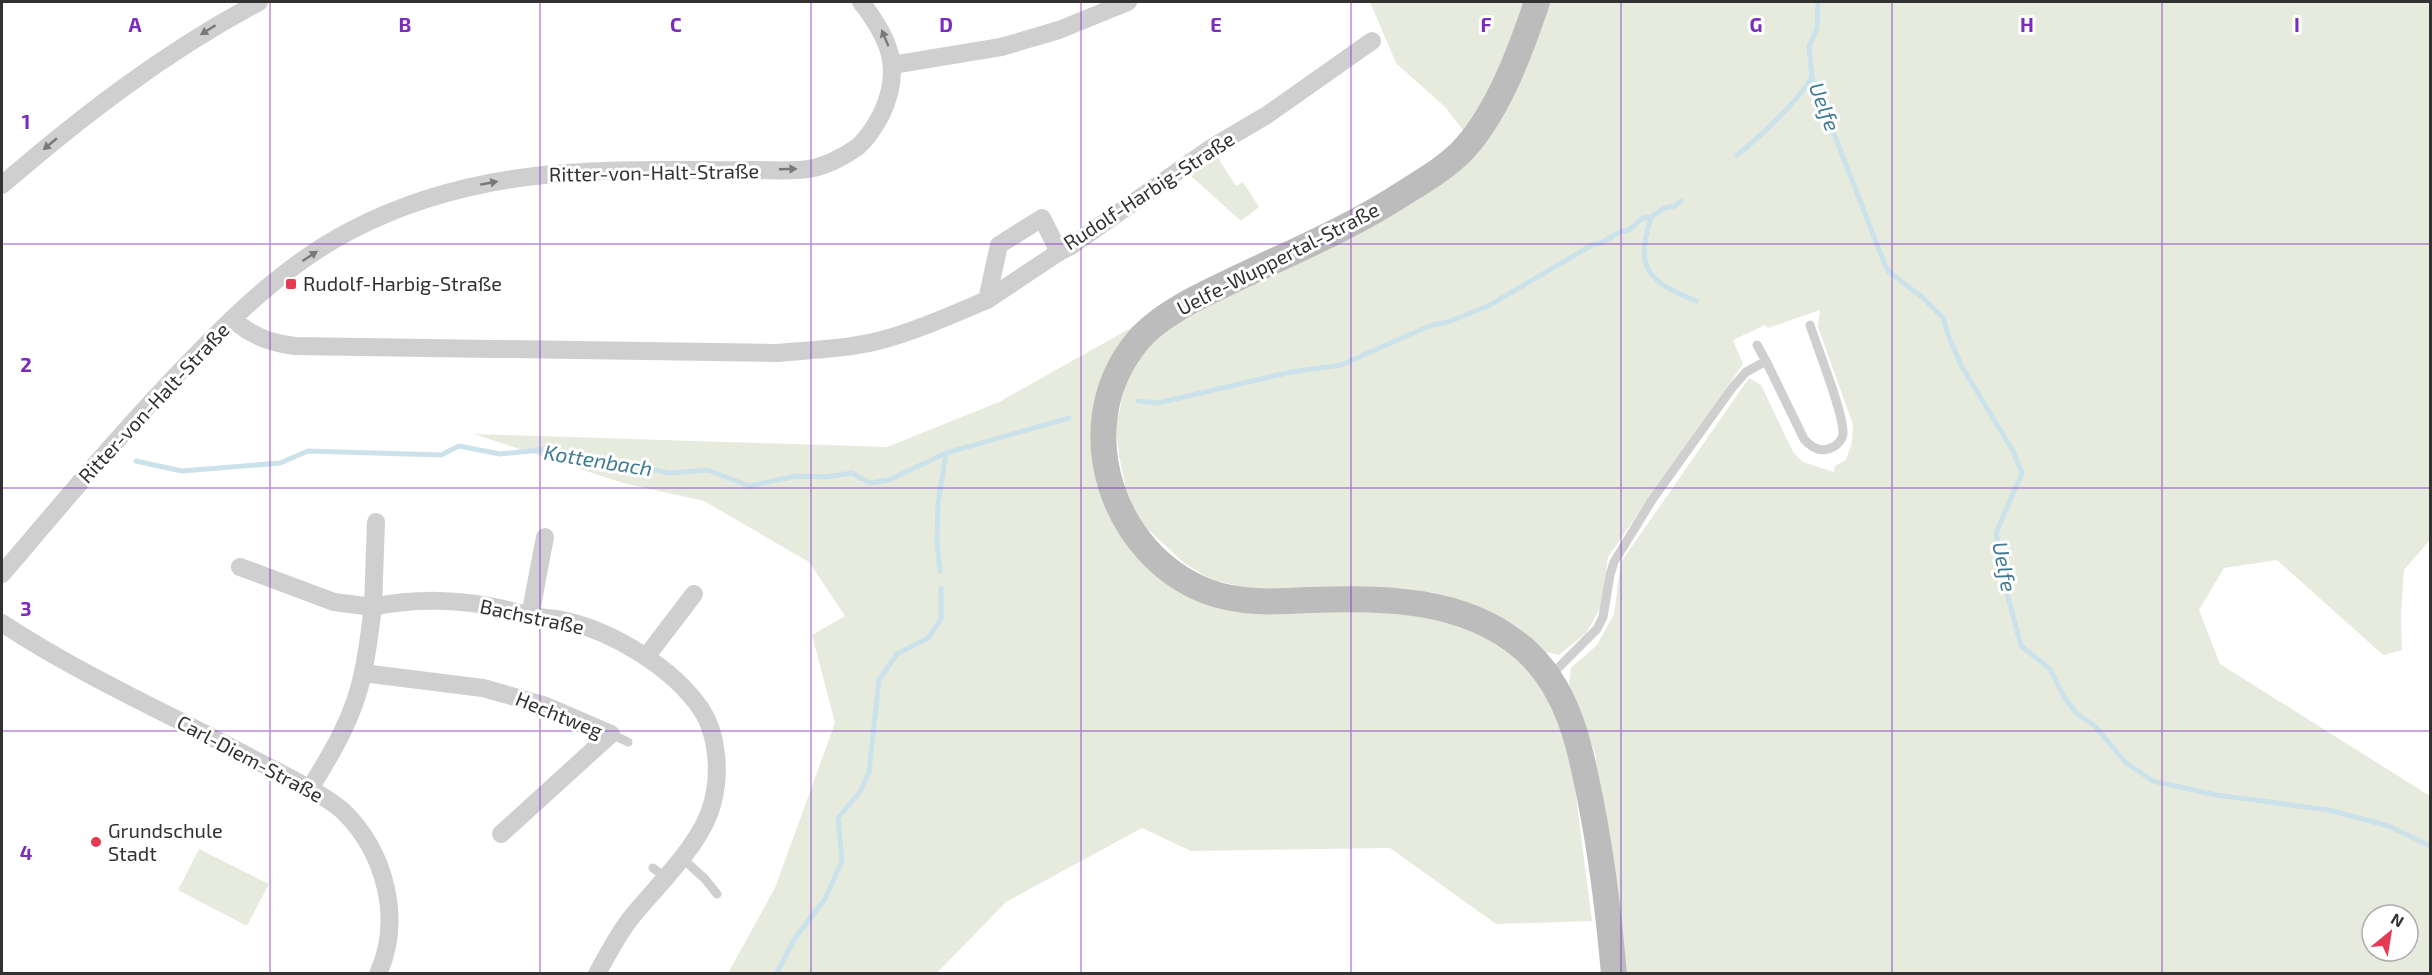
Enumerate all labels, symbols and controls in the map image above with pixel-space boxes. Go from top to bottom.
text: A [128,12,142,36]
text: B [399,12,411,36]
text: C [670,12,682,36]
text: D [939,12,953,36]
text: E [1210,12,1222,36]
text: F [1480,12,1492,36]
text: G [1750,12,1762,36]
text: H [2020,12,2034,36]
text: I [2294,12,2300,36]
one-way arrow [200,25,216,36]
one-way arrow [880,28,890,46]
water label: Uelfe [1805,78,1846,134]
text: 1 [22,109,30,133]
street label: Rudolf-Harbig-Straße [1058,126,1238,254]
one-way arrow [43,137,58,150]
street label: Ritter-von-Halt-Straße [549,158,759,186]
one-way arrow [779,165,798,174]
one-way arrow [480,178,499,187]
street label: Uelfe-Wuppertal-Straße [1172,197,1383,320]
one-way arrow [301,250,318,261]
place label: Rudolf-Harbig-Straße [303,271,502,295]
marker: Rudolf-Harbig-Straße [284,277,298,291]
street label: Ritter-von-Halt-Straße [73,317,234,487]
text: 2 [20,352,32,376]
water label: Kottenbach [542,439,654,480]
water label: Uelfe [1988,540,2023,594]
street label: Bachstraße [478,593,586,639]
text: 3 [20,596,32,620]
street label: Hechtweg [512,686,606,742]
street label: Carl-Diem-Straße [173,709,328,807]
place label: Grundschule Stadt [108,818,223,865]
marker: Grundschule Stadt [89,835,103,849]
text: 4 [20,840,33,864]
north arrow [2360,903,2420,963]
text: N [2388,908,2408,931]

